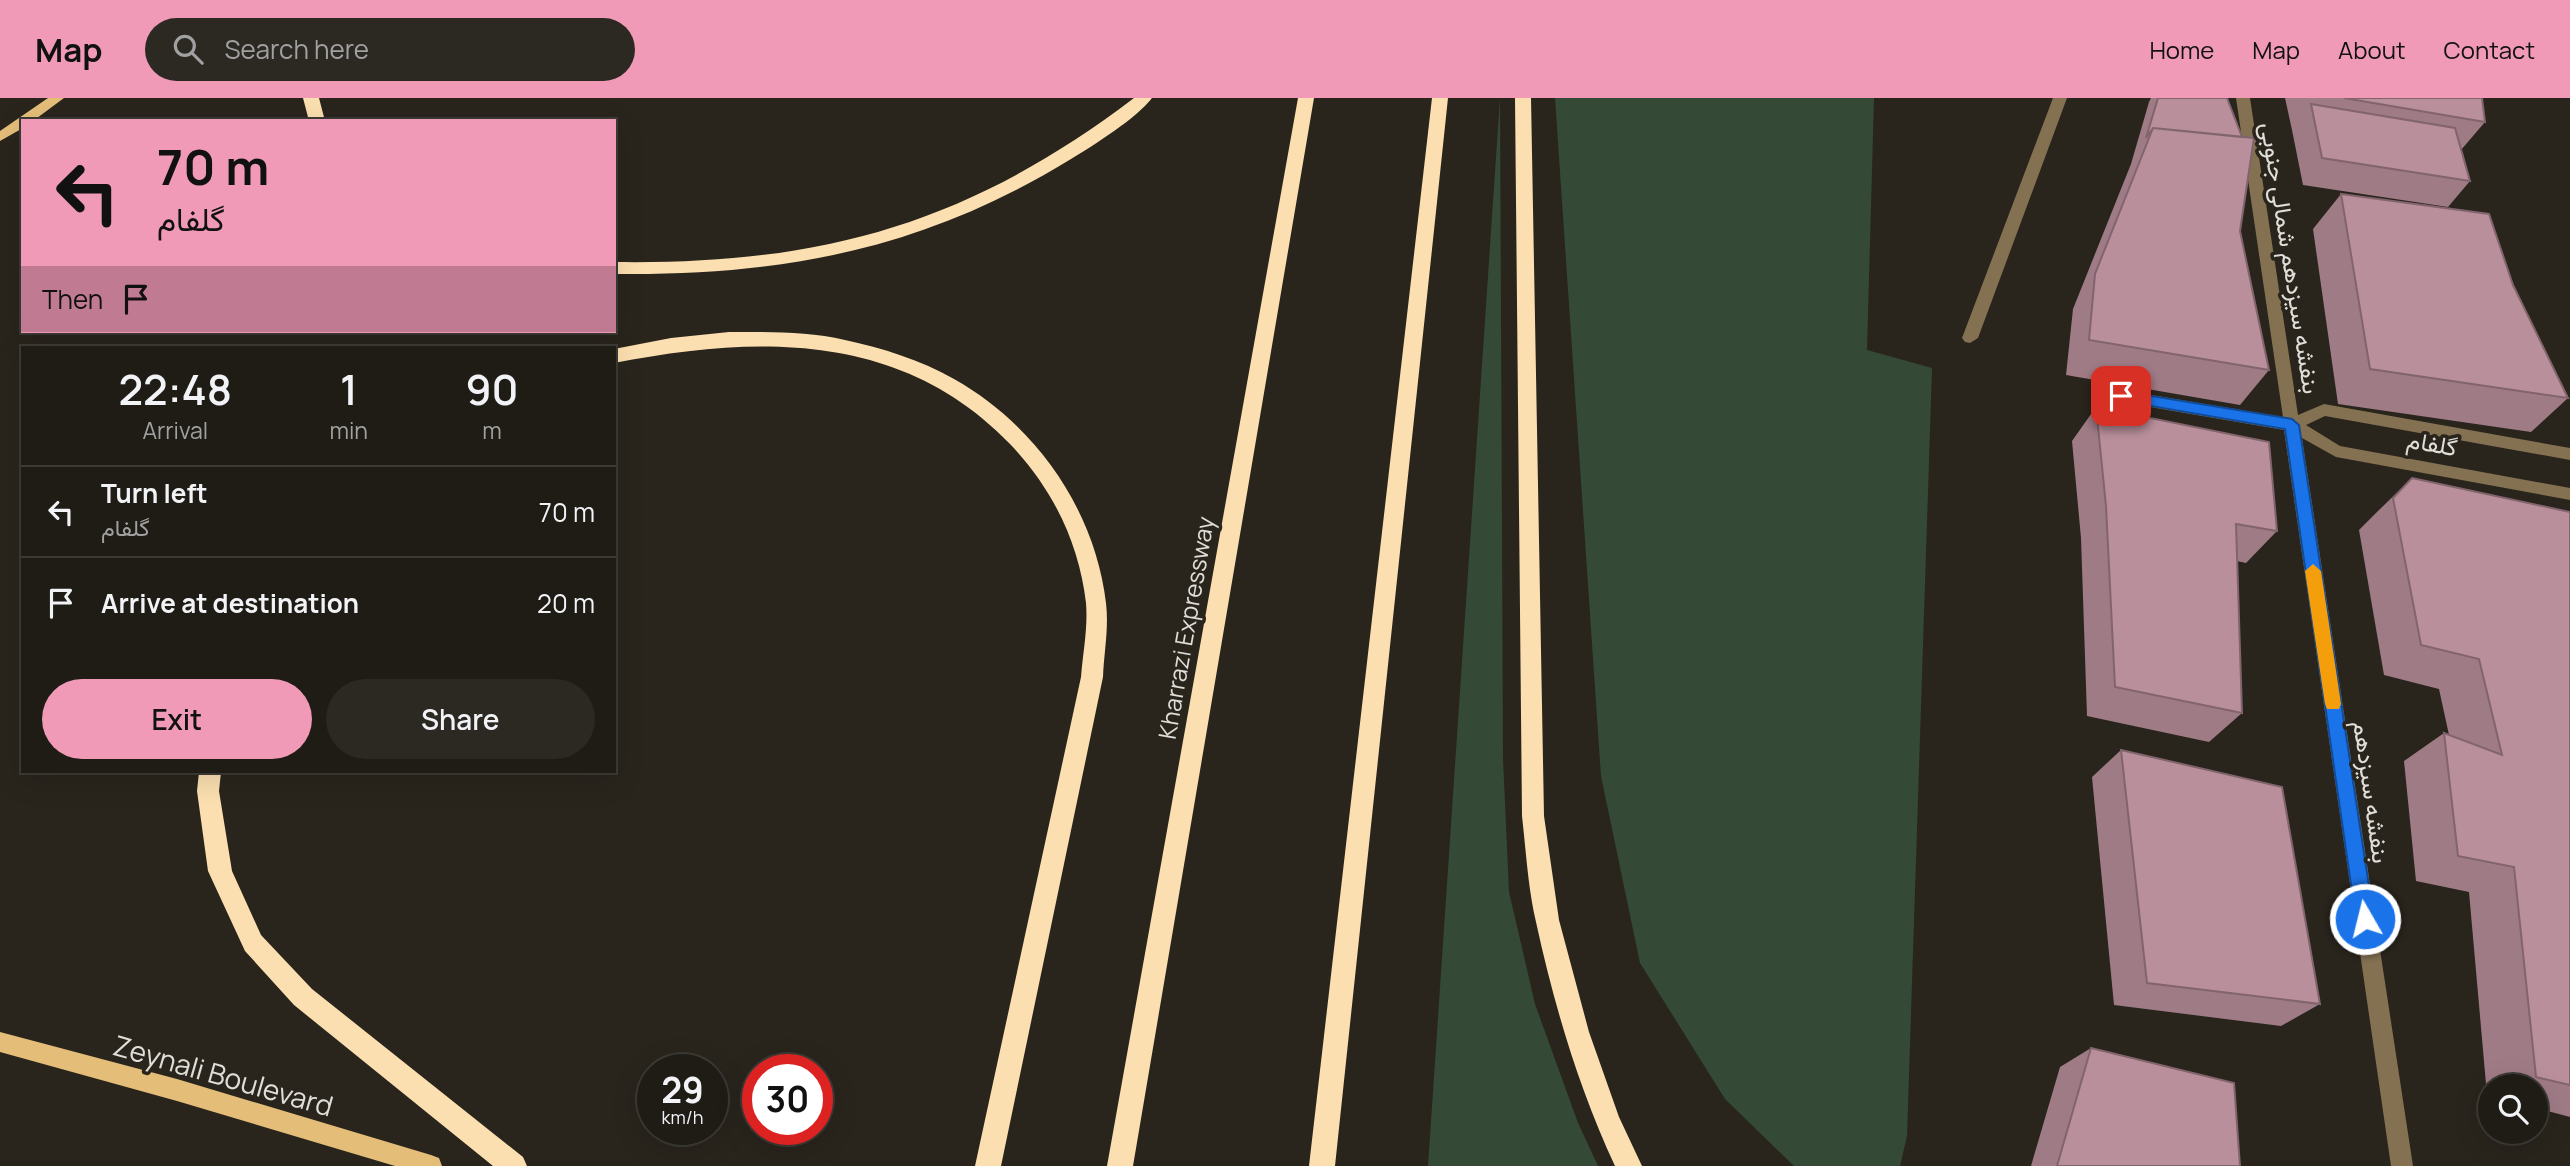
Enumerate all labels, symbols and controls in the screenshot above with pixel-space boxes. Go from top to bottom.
search box [145,18,635,81]
text: Map [35,27,103,72]
icon: search [169,30,207,68]
text: Search here [225,31,369,67]
text: Home [2149,33,2214,66]
text: Map [2252,33,2300,66]
text: About [2338,33,2406,66]
text: Contact [2444,33,2535,66]
street label: بنفشه سیزدهم شمالی جنوبی [2253,120,2329,396]
text: 70 m [157,133,269,200]
icon: left [42,147,133,238]
text: گلفام [157,197,225,241]
icon: arrive [117,280,155,318]
text: Then [42,281,103,317]
text: 22:48 [118,360,232,418]
text: 1 [340,360,358,418]
text: 90 [465,360,519,418]
pin [2091,366,2151,426]
icon: arrive [2102,377,2140,415]
text: Arrival [142,414,208,446]
text: min [330,414,368,446]
text: m [482,414,502,446]
street label: گلفام [2404,422,2460,464]
text: Turn left [101,475,208,511]
icon: left [42,493,80,531]
text: 70 m [539,494,595,530]
text: گلفام [101,511,150,543]
street label: Kharrazi Expressway [1150,513,1221,742]
icon: arrive [42,584,80,622]
text: Arrive at destination [101,585,359,621]
text: 20 m [537,585,595,621]
button: Exit [42,679,312,759]
button: Share [326,679,595,759]
street label: بنفشه سیزدهم [2345,718,2399,865]
position arrow [2328,882,2402,956]
street label: Zeynali Boulevard [109,1025,338,1125]
speed limit sign: 30 [742,1054,833,1145]
text: 29 [661,1066,704,1114]
map controls [2478,1074,2548,1144]
button: search [2478,1074,2548,1144]
text: km/h [662,1105,703,1129]

